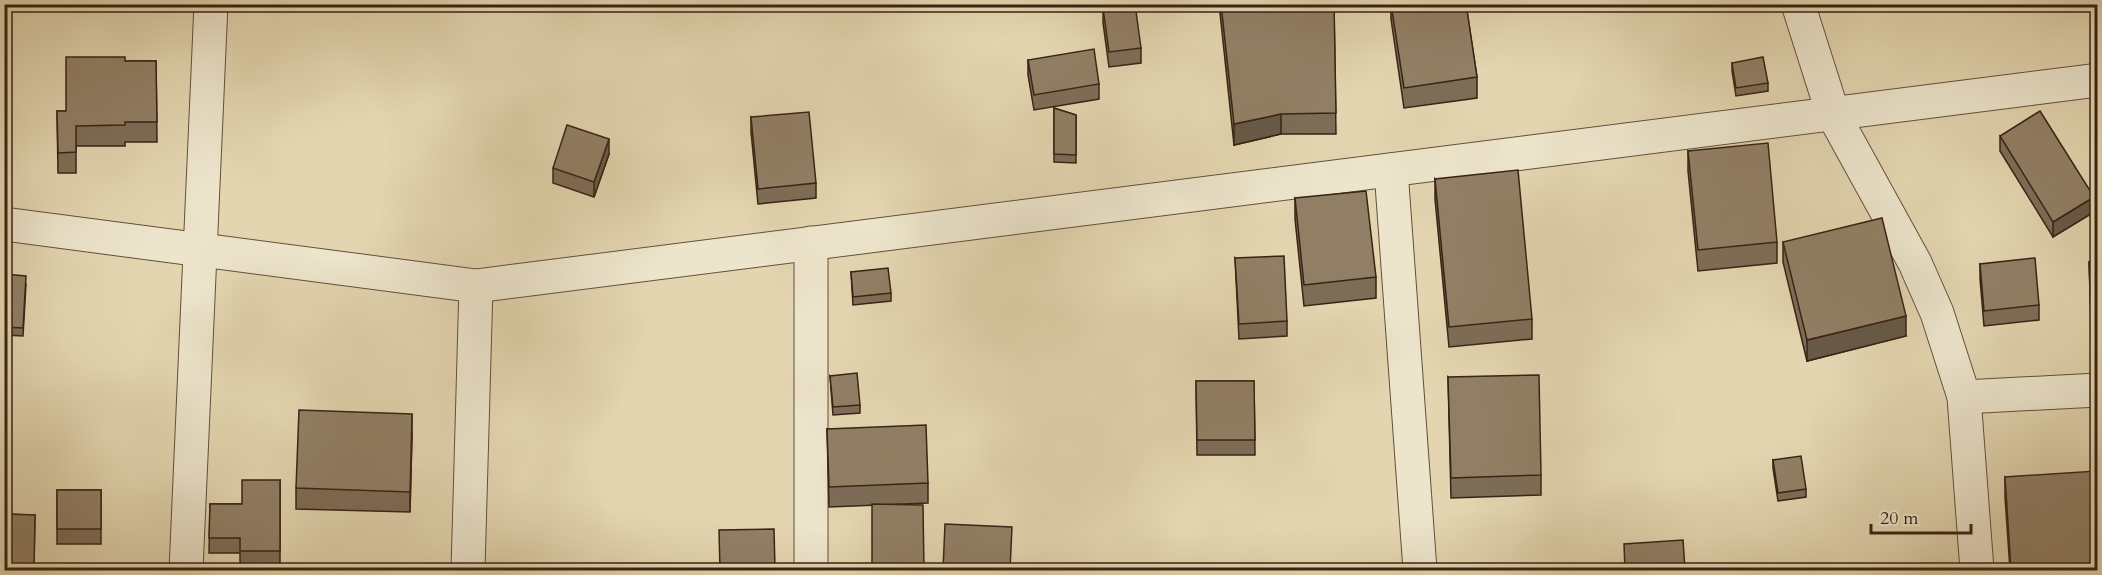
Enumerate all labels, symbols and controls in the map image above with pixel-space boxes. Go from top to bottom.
scale bar [1871,497,1972,535]
text: 20 m [1880,506,1919,531]

